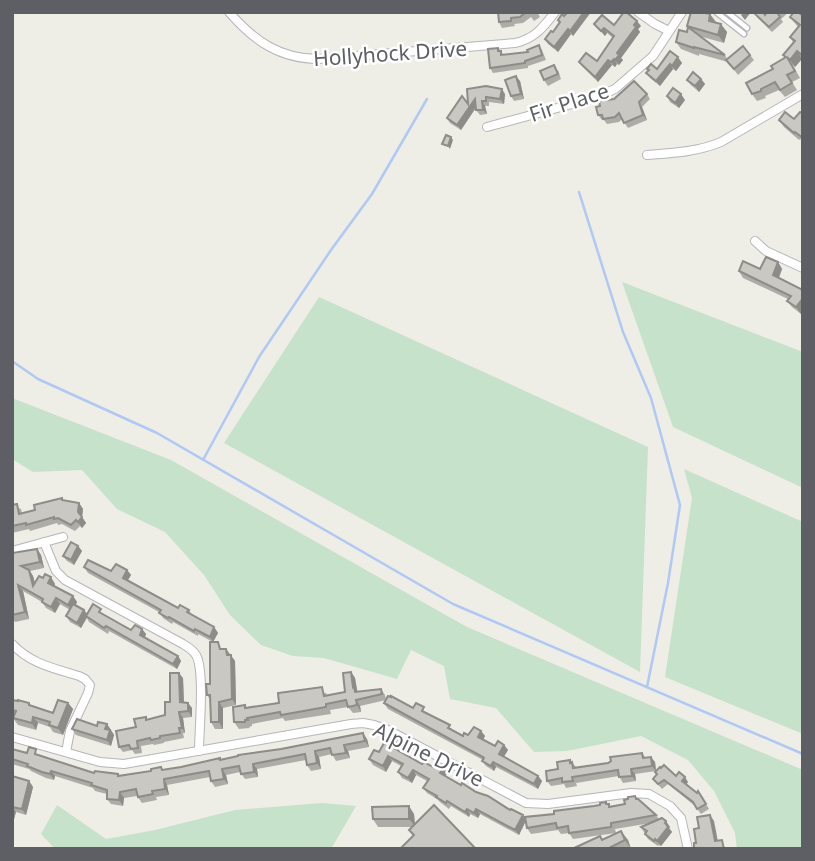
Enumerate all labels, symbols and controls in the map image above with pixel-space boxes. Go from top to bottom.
street label: Hollyhock Drive [312,34,468,72]
street label: Fir Place [526,76,612,128]
street label: Alpine Drive [369,715,489,793]

